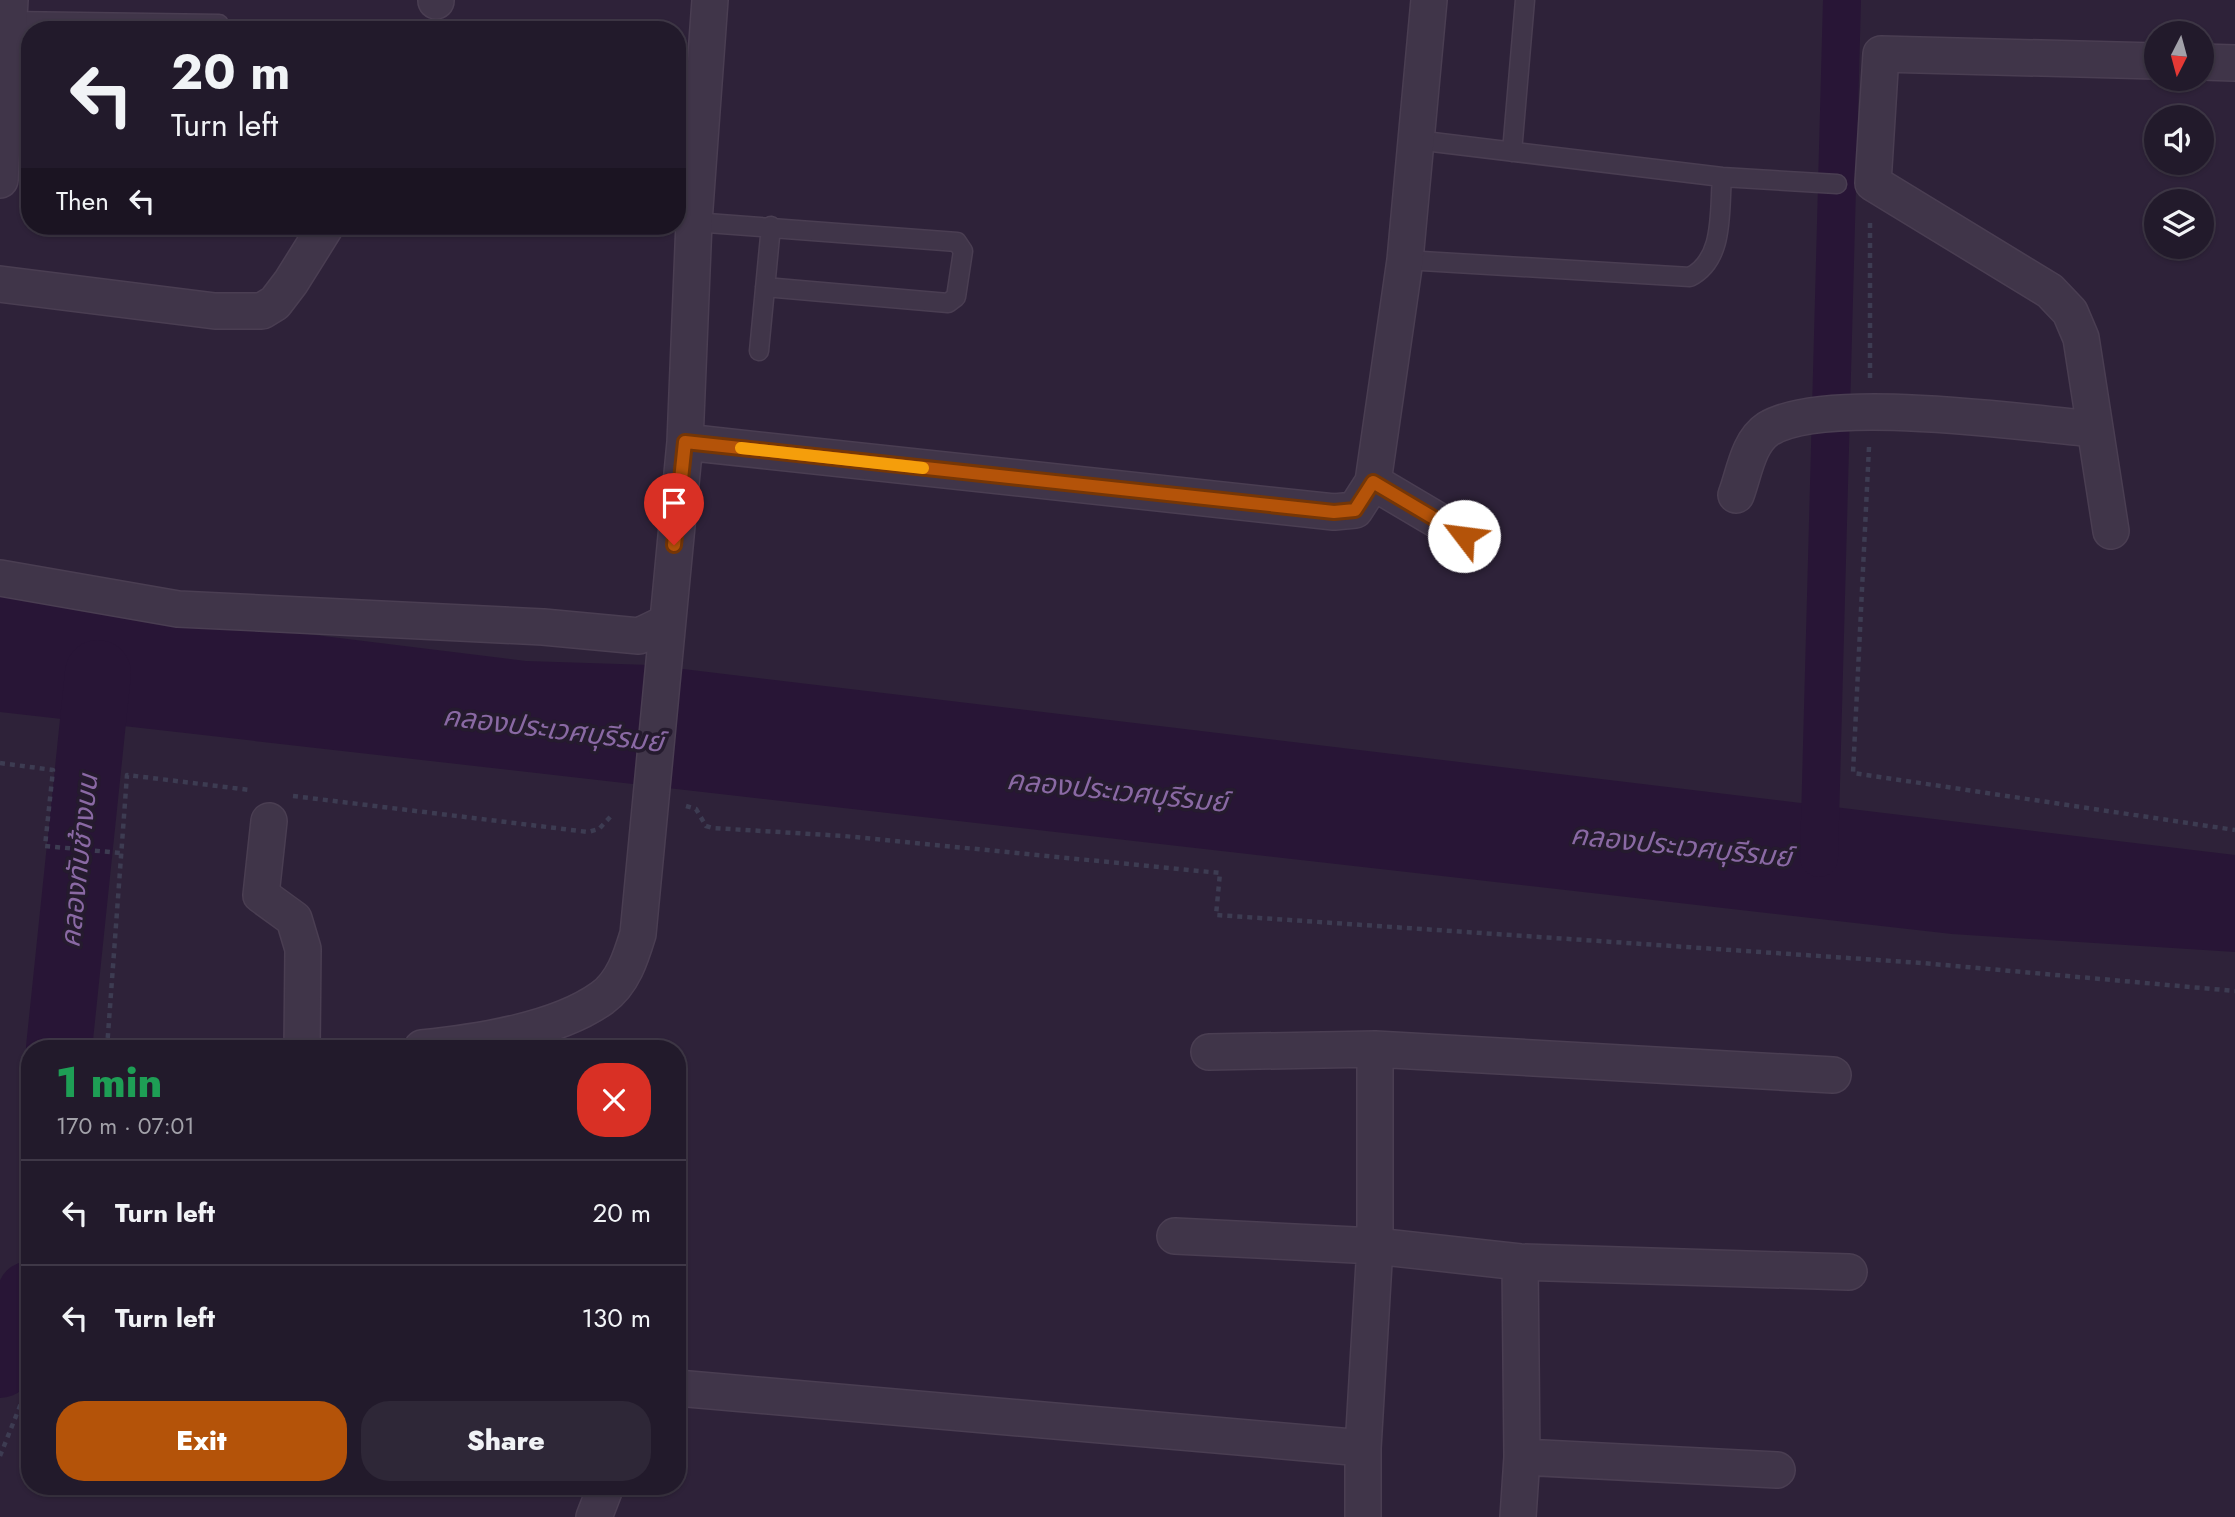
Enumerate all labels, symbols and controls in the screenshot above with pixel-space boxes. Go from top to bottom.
north arrow [2144,21,2214,91]
map controls [2144,21,2214,259]
text: 20 m [171,37,290,107]
icon: left [56,49,147,140]
text: Turn left [171,102,278,148]
button: sound [2144,105,2214,175]
text: Then [56,182,109,220]
icon: left [123,182,161,220]
button: layers [2144,189,2214,259]
pin [644,473,704,545]
icon: arrive [655,484,693,522]
position arrow [1427,499,1501,573]
water label: คลองประเวศบุรีรมย์ [440,695,671,763]
water label: คลองประเวศบุรีรมย์ [1005,759,1235,824]
water label: คลองทับช้างบน [50,770,109,950]
water label: คลองประเวศบุรีรมย์ [1569,814,1799,879]
text: 1 min [56,1052,162,1113]
button: close [577,1063,651,1137]
text: 170 m · 07:01 [56,1109,195,1143]
icon: left [56,1194,94,1232]
text: Turn left [115,1194,215,1232]
text: 20 m [593,1194,651,1232]
icon: left [56,1299,94,1337]
text: Turn left [115,1299,215,1337]
text: 130 m [581,1299,651,1337]
button: Exit [56,1401,347,1481]
button: Share [361,1401,651,1481]

